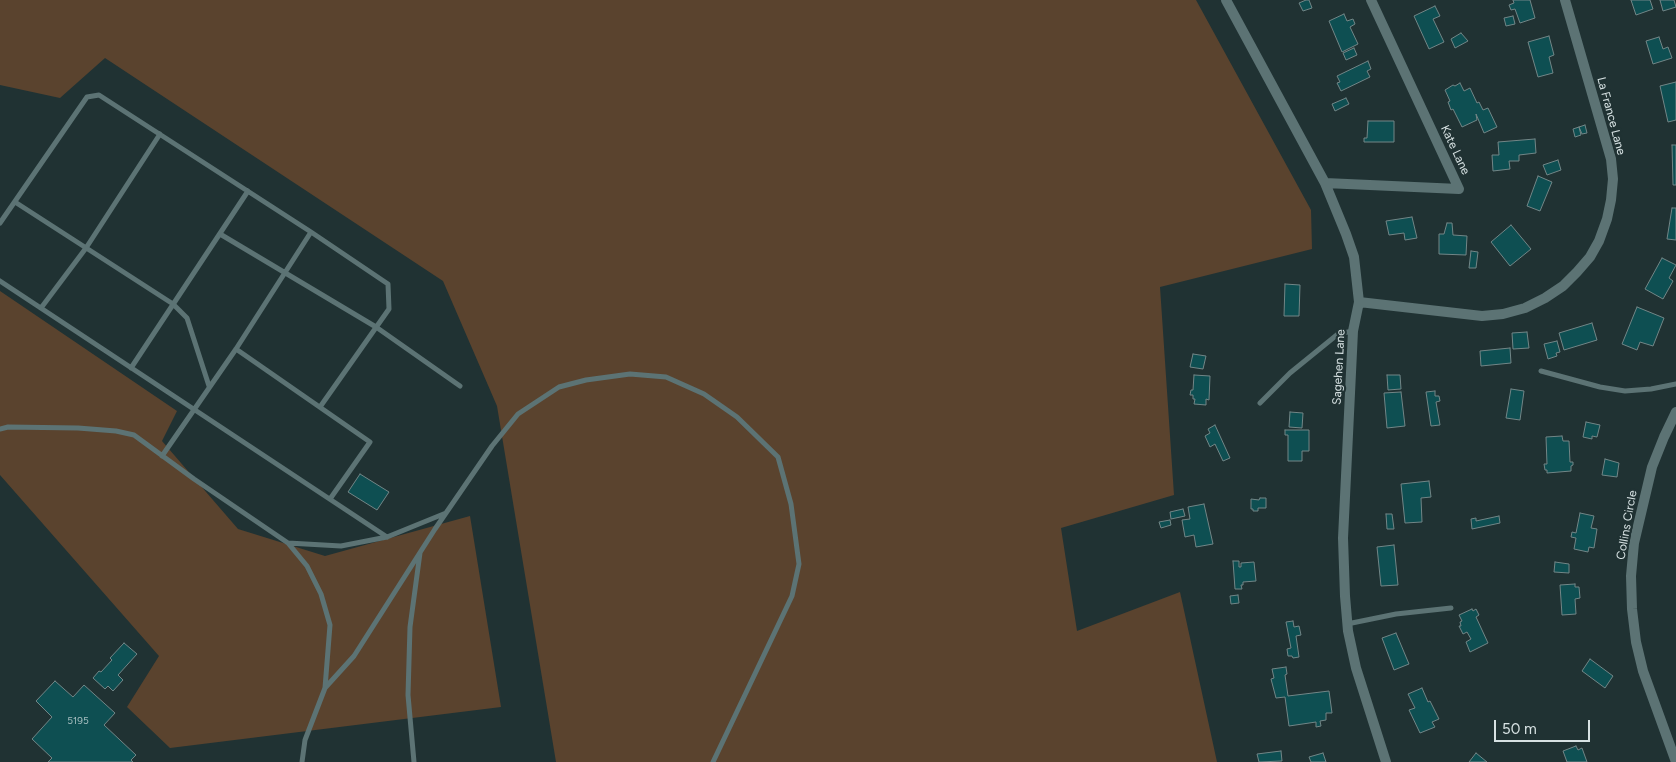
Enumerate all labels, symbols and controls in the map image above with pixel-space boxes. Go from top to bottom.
street label: La France Lane [1594,75,1628,157]
street label: Kate Lane [1437,123,1473,177]
street label: Sagehen Lane [1330,329,1348,405]
street label: Collins Circle [1614,489,1640,561]
scale bar [1496,710,1592,742]
house number: 5195 [67,715,89,727]
text: 50 m [1502,720,1537,738]

